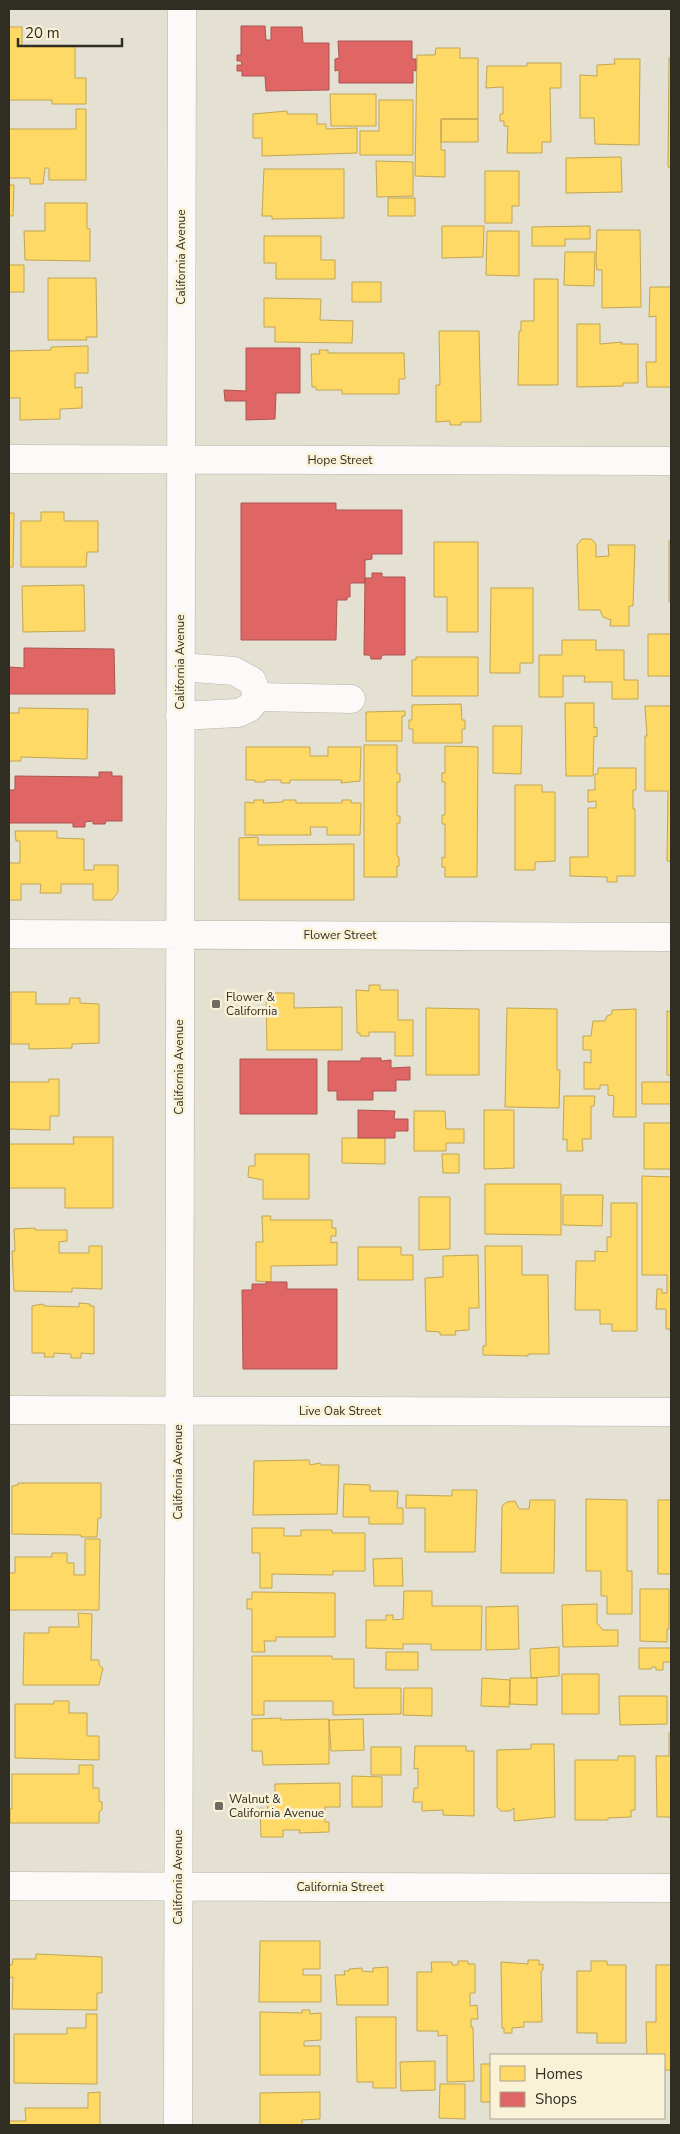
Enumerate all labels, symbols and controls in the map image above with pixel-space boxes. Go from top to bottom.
scale bar [18,15,121,47]
text: 20 m [25,23,60,43]
street label: California Avenue [173,209,189,305]
street label: Hope Street [307,452,373,468]
street label: California Avenue [172,614,188,710]
street label: Flower Street [303,927,377,943]
place label: Flower & California [226,989,277,1019]
marker: Flower & California [210,998,222,1010]
street label: California Avenue [171,1019,187,1115]
street label: Live Oak Street [299,1403,382,1419]
street label: California Avenue [170,1424,186,1520]
place label: Walnut & California Avenue [229,1791,324,1821]
marker: Walnut & California Avenue [213,1800,225,1812]
street label: California Avenue [170,1829,186,1925]
street label: California Street [296,1879,384,1895]
legend [490,2054,665,2119]
text: Homes [535,2064,583,2084]
text: Shops [535,2089,577,2109]

